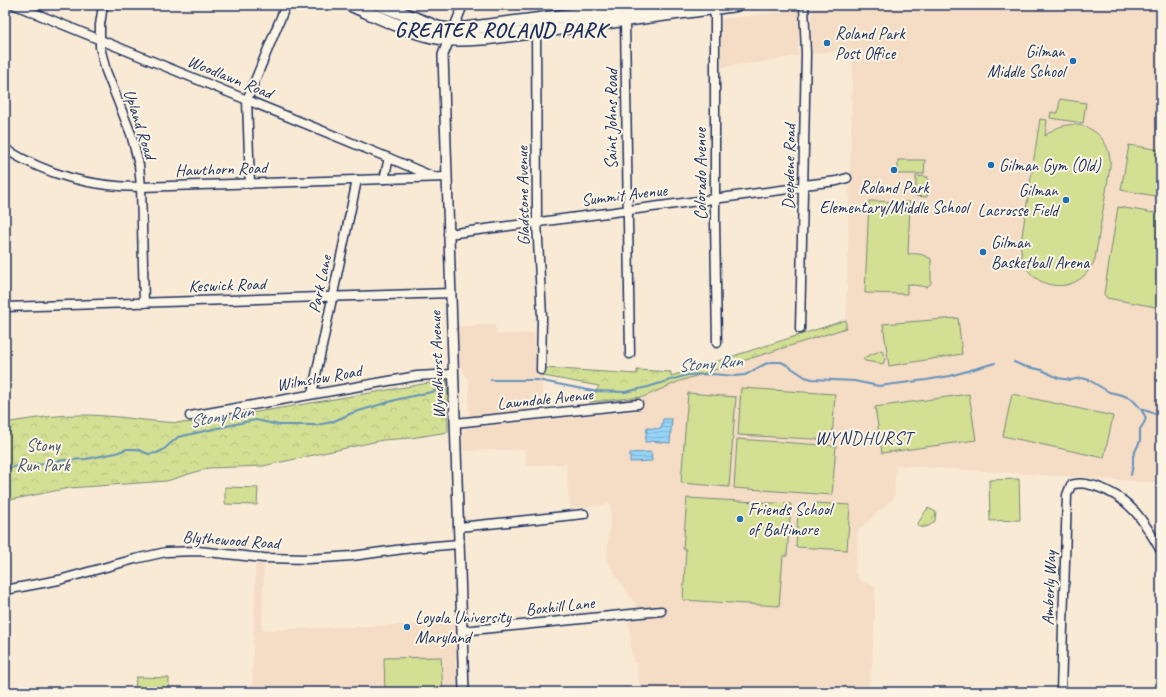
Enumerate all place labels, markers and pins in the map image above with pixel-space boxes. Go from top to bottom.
place label: Roland Park Post Office [835,23,906,64]
marker: Roland Park Post Office [822,38,832,48]
place label: Gilman Middle School [987,41,1068,82]
marker: Gilman Middle School [1068,56,1078,66]
place label: Gilman Gym (Old) [999,155,1102,176]
marker: Gilman Gym (Old) [986,160,996,170]
marker: Roland Park Elementary/Middle School [889,165,899,175]
place label: Roland Park Elementary/Middle School [819,177,972,218]
place label: Gilman Lacrosse Field [978,180,1060,221]
marker: Gilman Lacrosse Field [1061,195,1071,205]
place label: Gilman Basketball Arena [991,232,1090,273]
marker: Gilman Basketball Arena [978,247,988,257]
place label: Friends School of Baltimore [748,499,835,540]
marker: Friends School of Baltimore [735,514,745,524]
place label: Loyola University Maryland [415,607,512,648]
marker: Loyola University Maryland [402,622,412,632]

